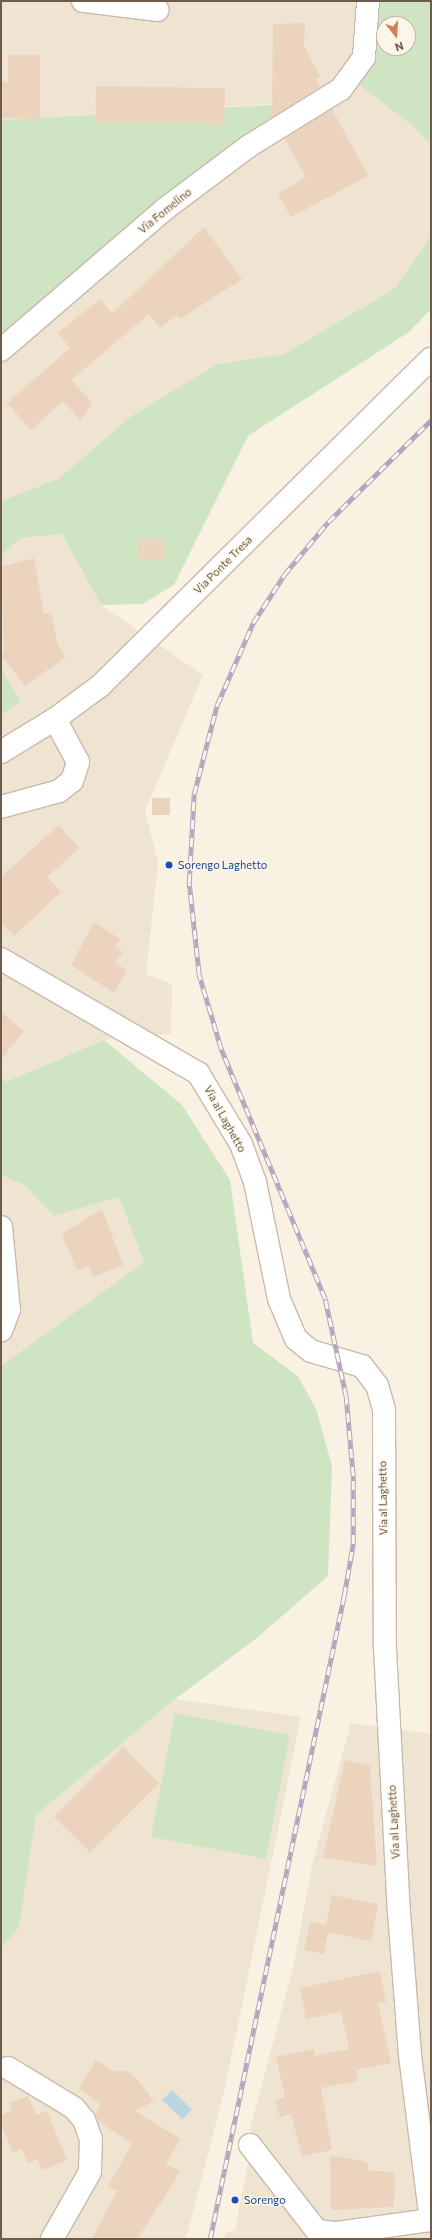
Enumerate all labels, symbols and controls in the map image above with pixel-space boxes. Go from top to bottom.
north arrow [376,16,416,56]
text: N [394,40,405,54]
street label: Via Fomelino [136,185,194,237]
street label: Via Ponte Tresa [191,533,255,597]
place label: Sorengo Laghetto [178,858,267,872]
marker: Sorengo Laghetto [163,859,175,871]
street label: Via al Laghetto [201,1083,249,1155]
street label: Via al Laghetto [376,1461,390,1535]
street label: Via al Laghetto [385,1784,403,1860]
place label: Sorengo [244,2193,286,2207]
marker: Sorengo [229,2194,241,2206]

